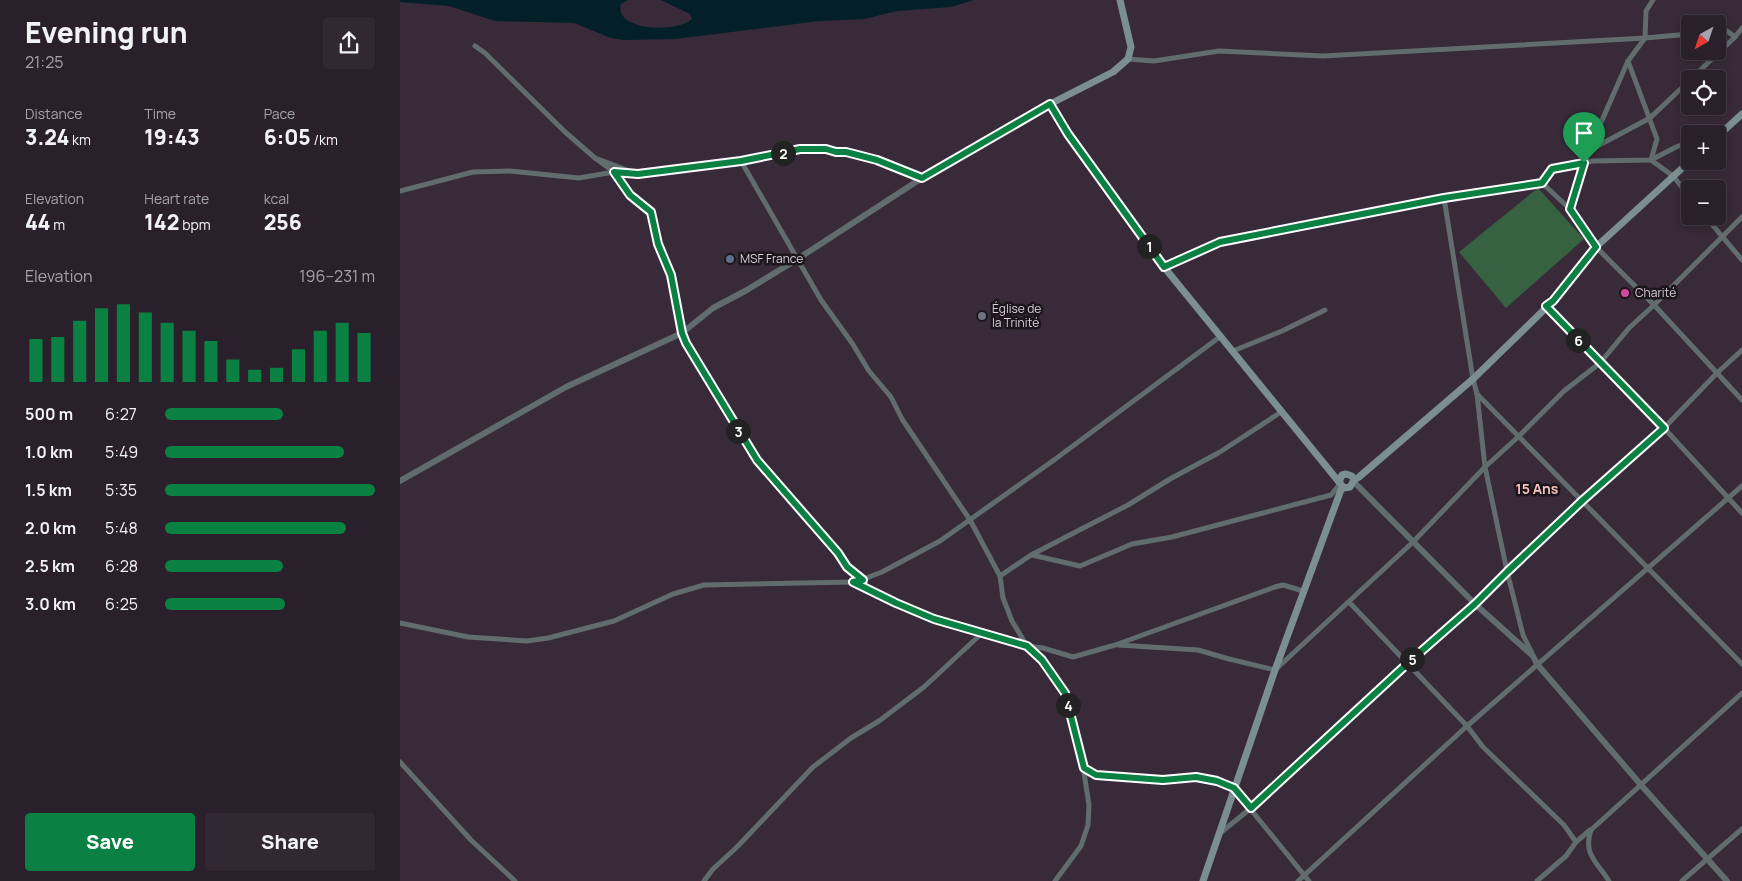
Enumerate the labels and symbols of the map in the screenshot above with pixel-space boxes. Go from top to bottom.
north arrow [1681,15,1726,60]
pin [1563,112,1605,163]
pin: 2 [770,140,796,166]
pin: 1 [1136,234,1162,258]
place label: MSF France [740,250,803,267]
marker: MSF France [724,253,736,265]
place label: Charité [1635,284,1676,301]
marker: Charité [1619,287,1631,299]
place label: Église de la Trinité [992,300,1041,331]
marker: Église de la Trinité [976,310,988,322]
pin: 6 [1566,328,1590,352]
pin: 3 [726,418,750,444]
district label: 15 Ans [1516,479,1559,498]
pin: 5 [1400,646,1424,672]
pin: 4 [1056,692,1080,718]

